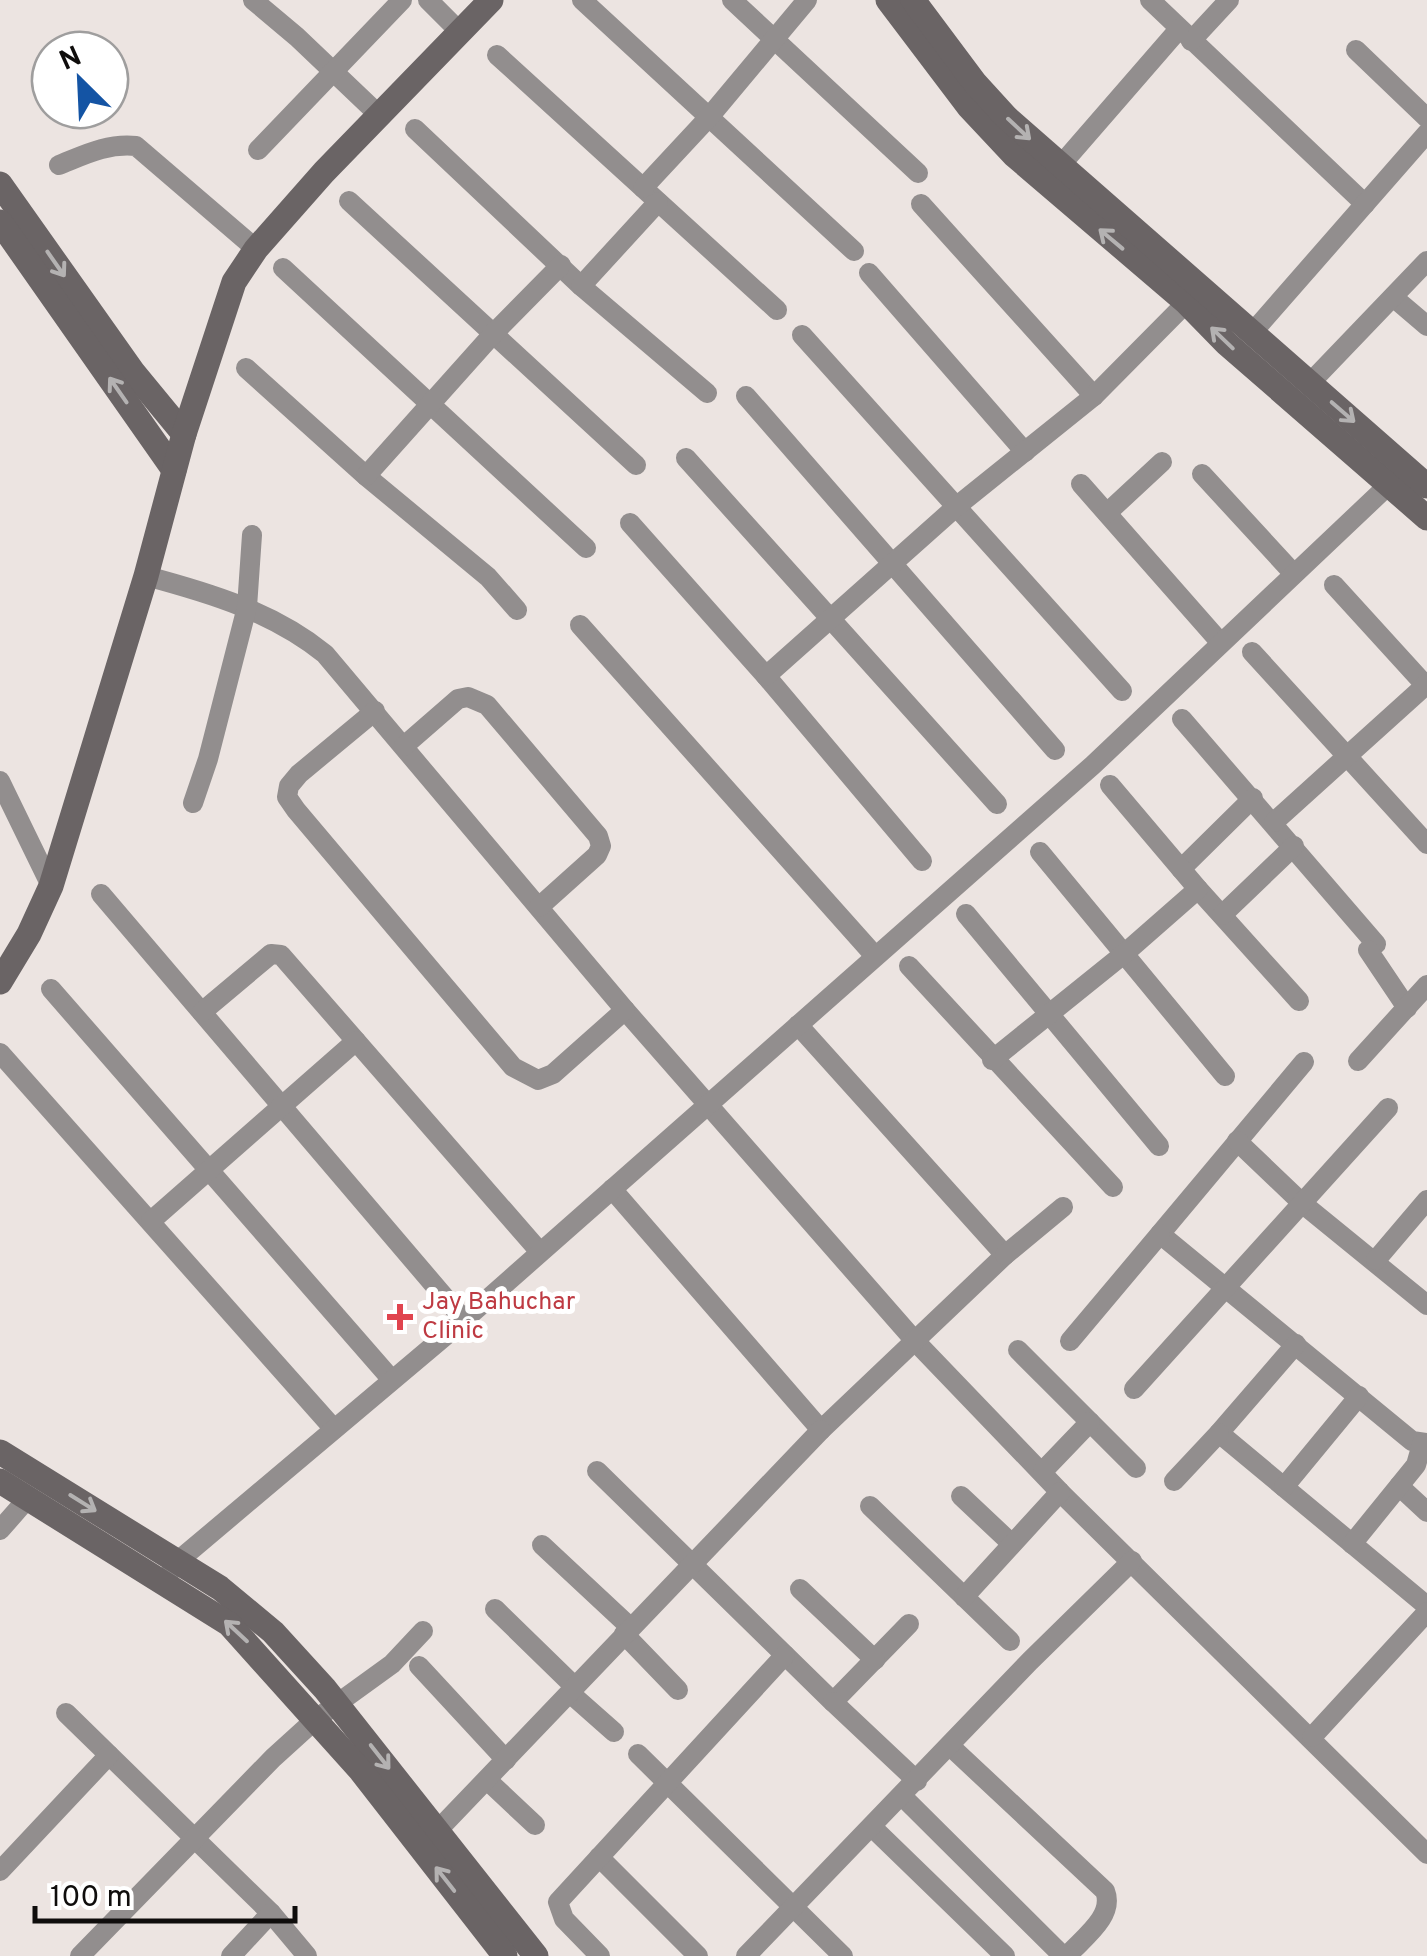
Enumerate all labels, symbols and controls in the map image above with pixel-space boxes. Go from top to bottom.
north arrow [30,30,130,130]
text: N [55,39,88,80]
one-way arrow [1006,117,1031,140]
one-way arrow [1099,228,1125,250]
one-way arrow [45,249,66,277]
one-way arrow [1210,327,1235,350]
one-way arrow [108,377,129,404]
one-way arrow [1329,400,1355,422]
place label: Jay Bahuchar Clinic [422,1287,576,1348]
marker: Jay Bahuchar Clinic [387,1304,413,1330]
one-way arrow [68,1493,97,1513]
one-way arrow [224,1619,248,1643]
one-way arrow [368,1744,390,1770]
scale bar [35,1861,295,1923]
one-way arrow [435,1866,456,1893]
text: 100 m [50,1880,132,1917]

